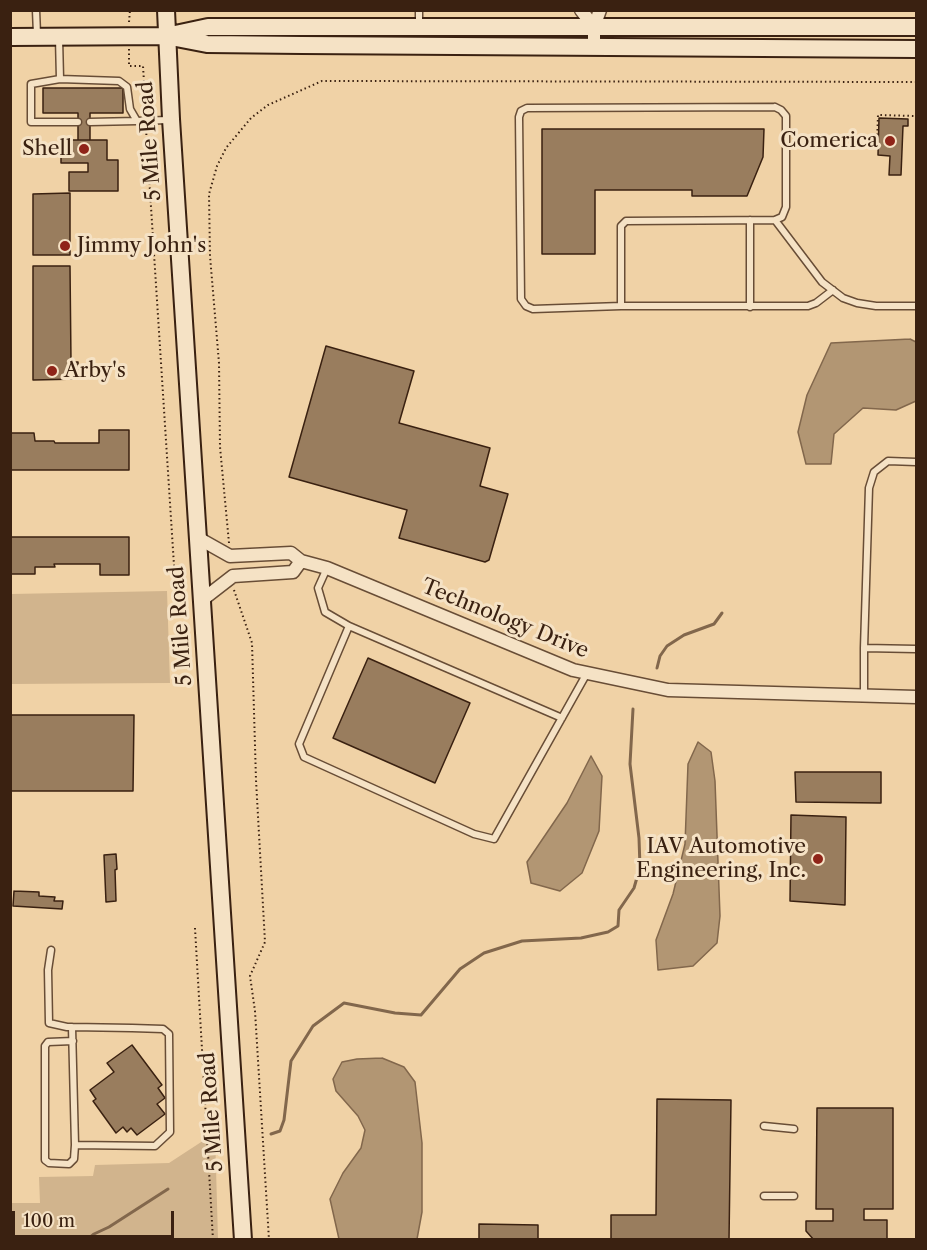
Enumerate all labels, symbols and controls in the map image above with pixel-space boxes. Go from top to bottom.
street label: 5 Mile Road [133,80,167,202]
place label: Comerica [780,128,878,154]
marker: Comerica [883,134,897,148]
place label: Shell [22,136,72,162]
marker: Shell [77,142,91,156]
place label: Jimmy John's [77,233,206,259]
marker: Jimmy John's [58,239,72,253]
place label: Arby's [64,358,126,384]
marker: Arby's [45,364,59,378]
street label: 5 Mile Road [164,565,198,687]
street label: Technology Drive [418,574,592,664]
place label: IAV Automotive Engineering, Inc. [636,834,806,884]
marker: IAV Automotive Engineering, Inc. [811,852,825,866]
street label: 5 Mile Road [195,1051,229,1173]
scale bar [15,1199,177,1237]
text: 100 m [23,1210,75,1232]

